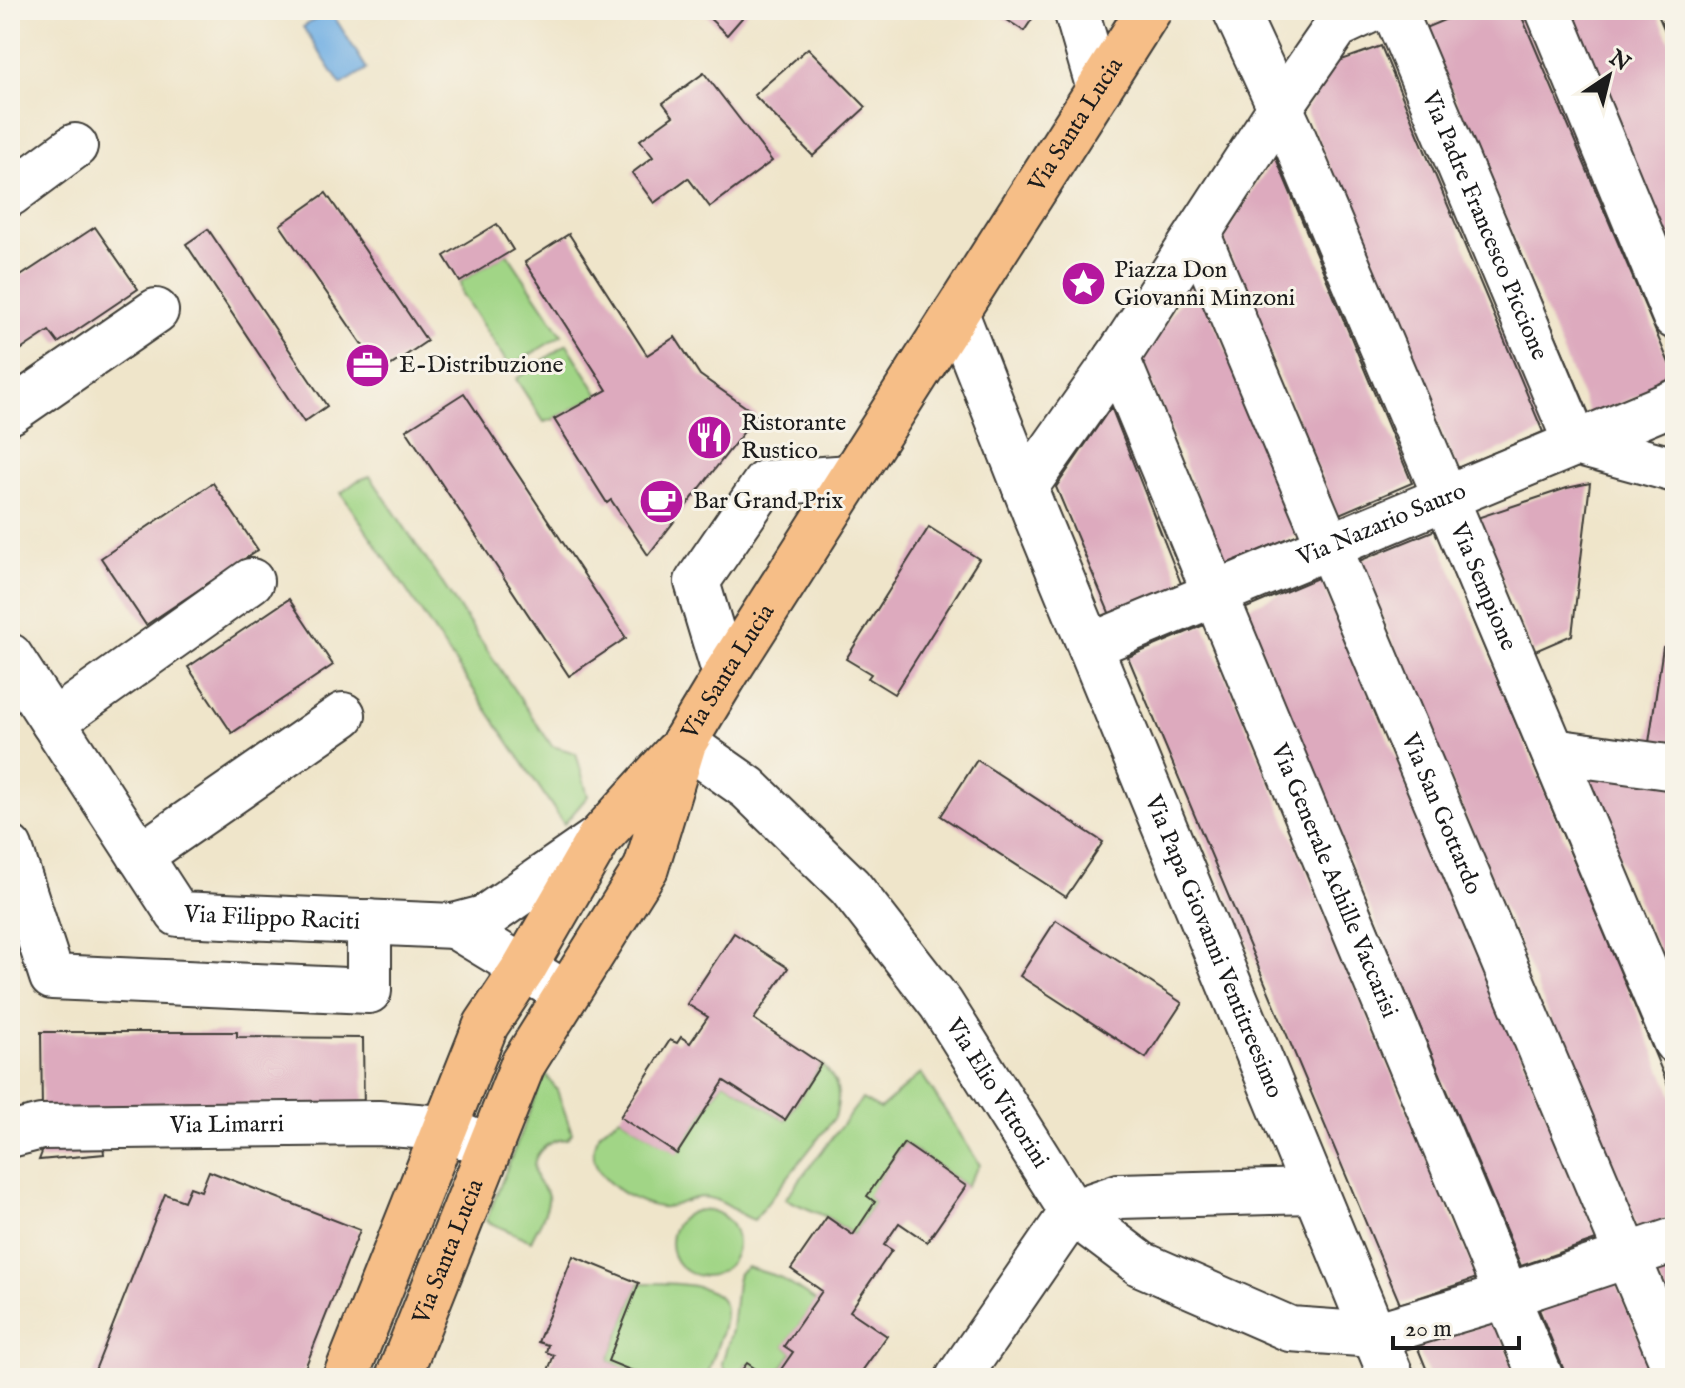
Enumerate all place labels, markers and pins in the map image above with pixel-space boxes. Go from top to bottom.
place label: Piazza Don Giovanni Minzoni [1114,255,1295,314]
place icon: Piazza Don Giovanni Minzoni [1059,260,1107,308]
office icon: E-Distribuzione [344,341,392,389]
place label: E-Distribuzione [399,350,564,381]
place label: Ristorante Rustico [741,408,846,467]
restaurant icon: Ristorante Rustico [686,413,734,461]
cafe icon: Bar Grand Prix [638,477,686,525]
place label: Bar Grand Prix [693,486,843,517]

